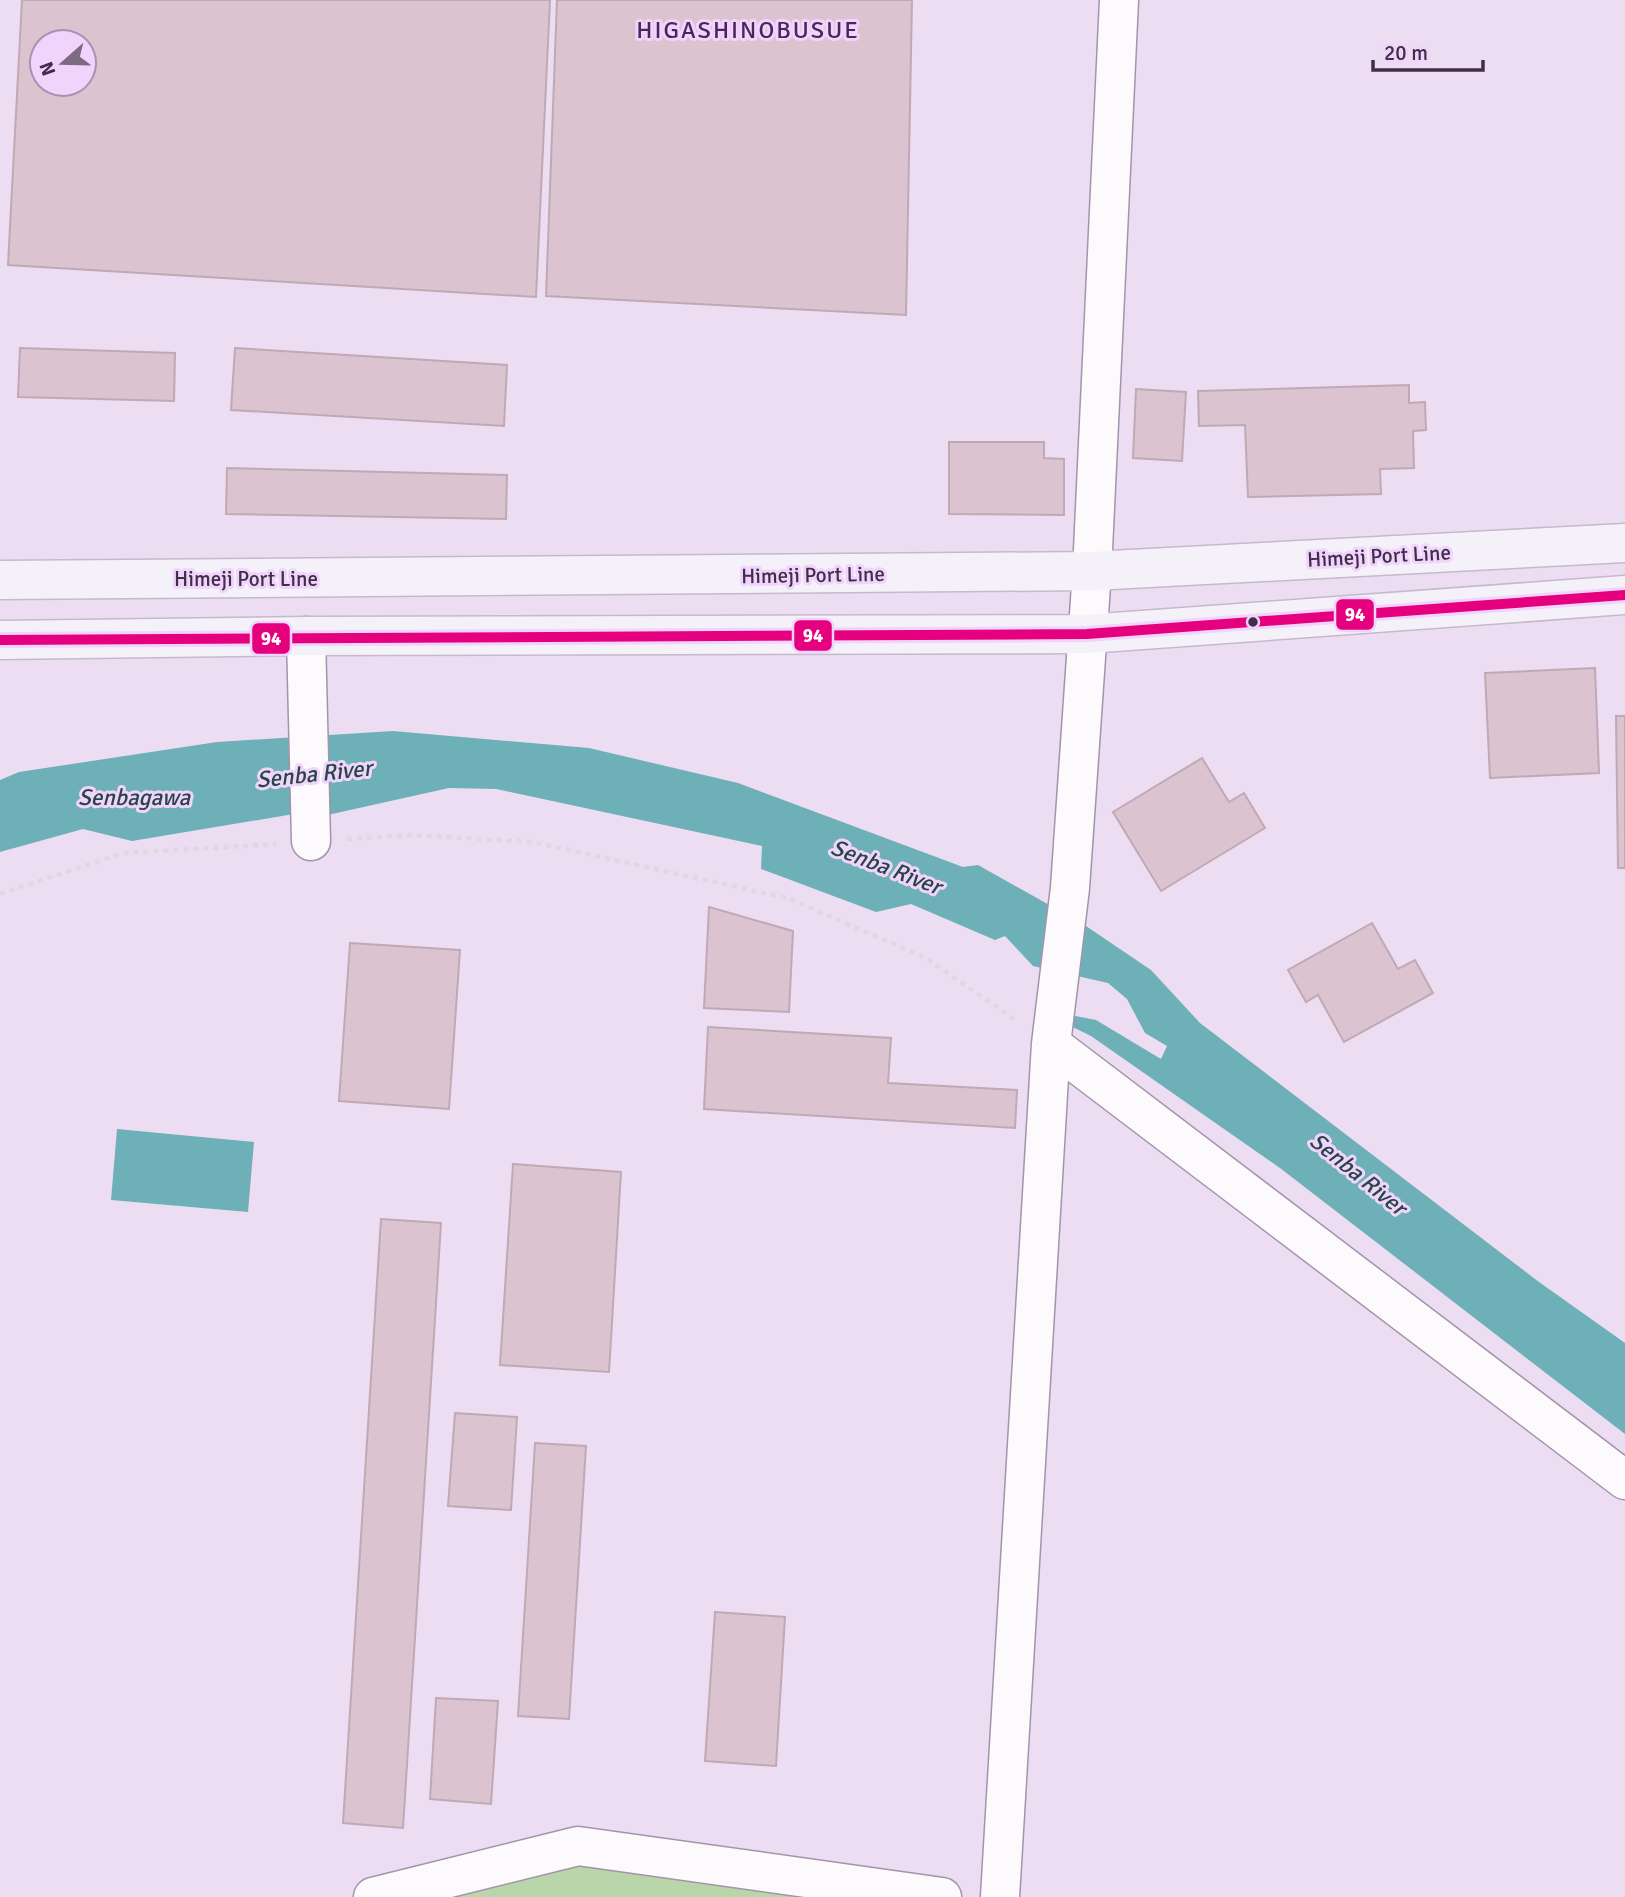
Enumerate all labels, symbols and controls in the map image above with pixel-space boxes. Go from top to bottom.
district label: HIGASHINOBUSUE [636,15,860,45]
north arrow [28,28,98,98]
scale bar [1373,28,1483,72]
text: 20 m [1384,40,1428,66]
text: N [34,58,62,79]
street label: Himeji Port Line [1306,539,1452,573]
street label: Himeji Port Line [741,561,885,589]
street label: Himeji Port Line [174,566,318,592]
line badge: 94 [1335,598,1375,631]
text: 94 [1345,603,1365,627]
unlabelled marker [1246,615,1260,629]
line badge: 94 [793,619,833,652]
line badge: 94 [251,622,291,655]
text: 94 [803,624,823,648]
text: 94 [261,627,281,651]
water label: Senba River [255,753,377,794]
water label: Senbagawa [78,783,191,812]
water label: Senba River [827,833,948,903]
water label: Senba River [1304,1126,1415,1224]

